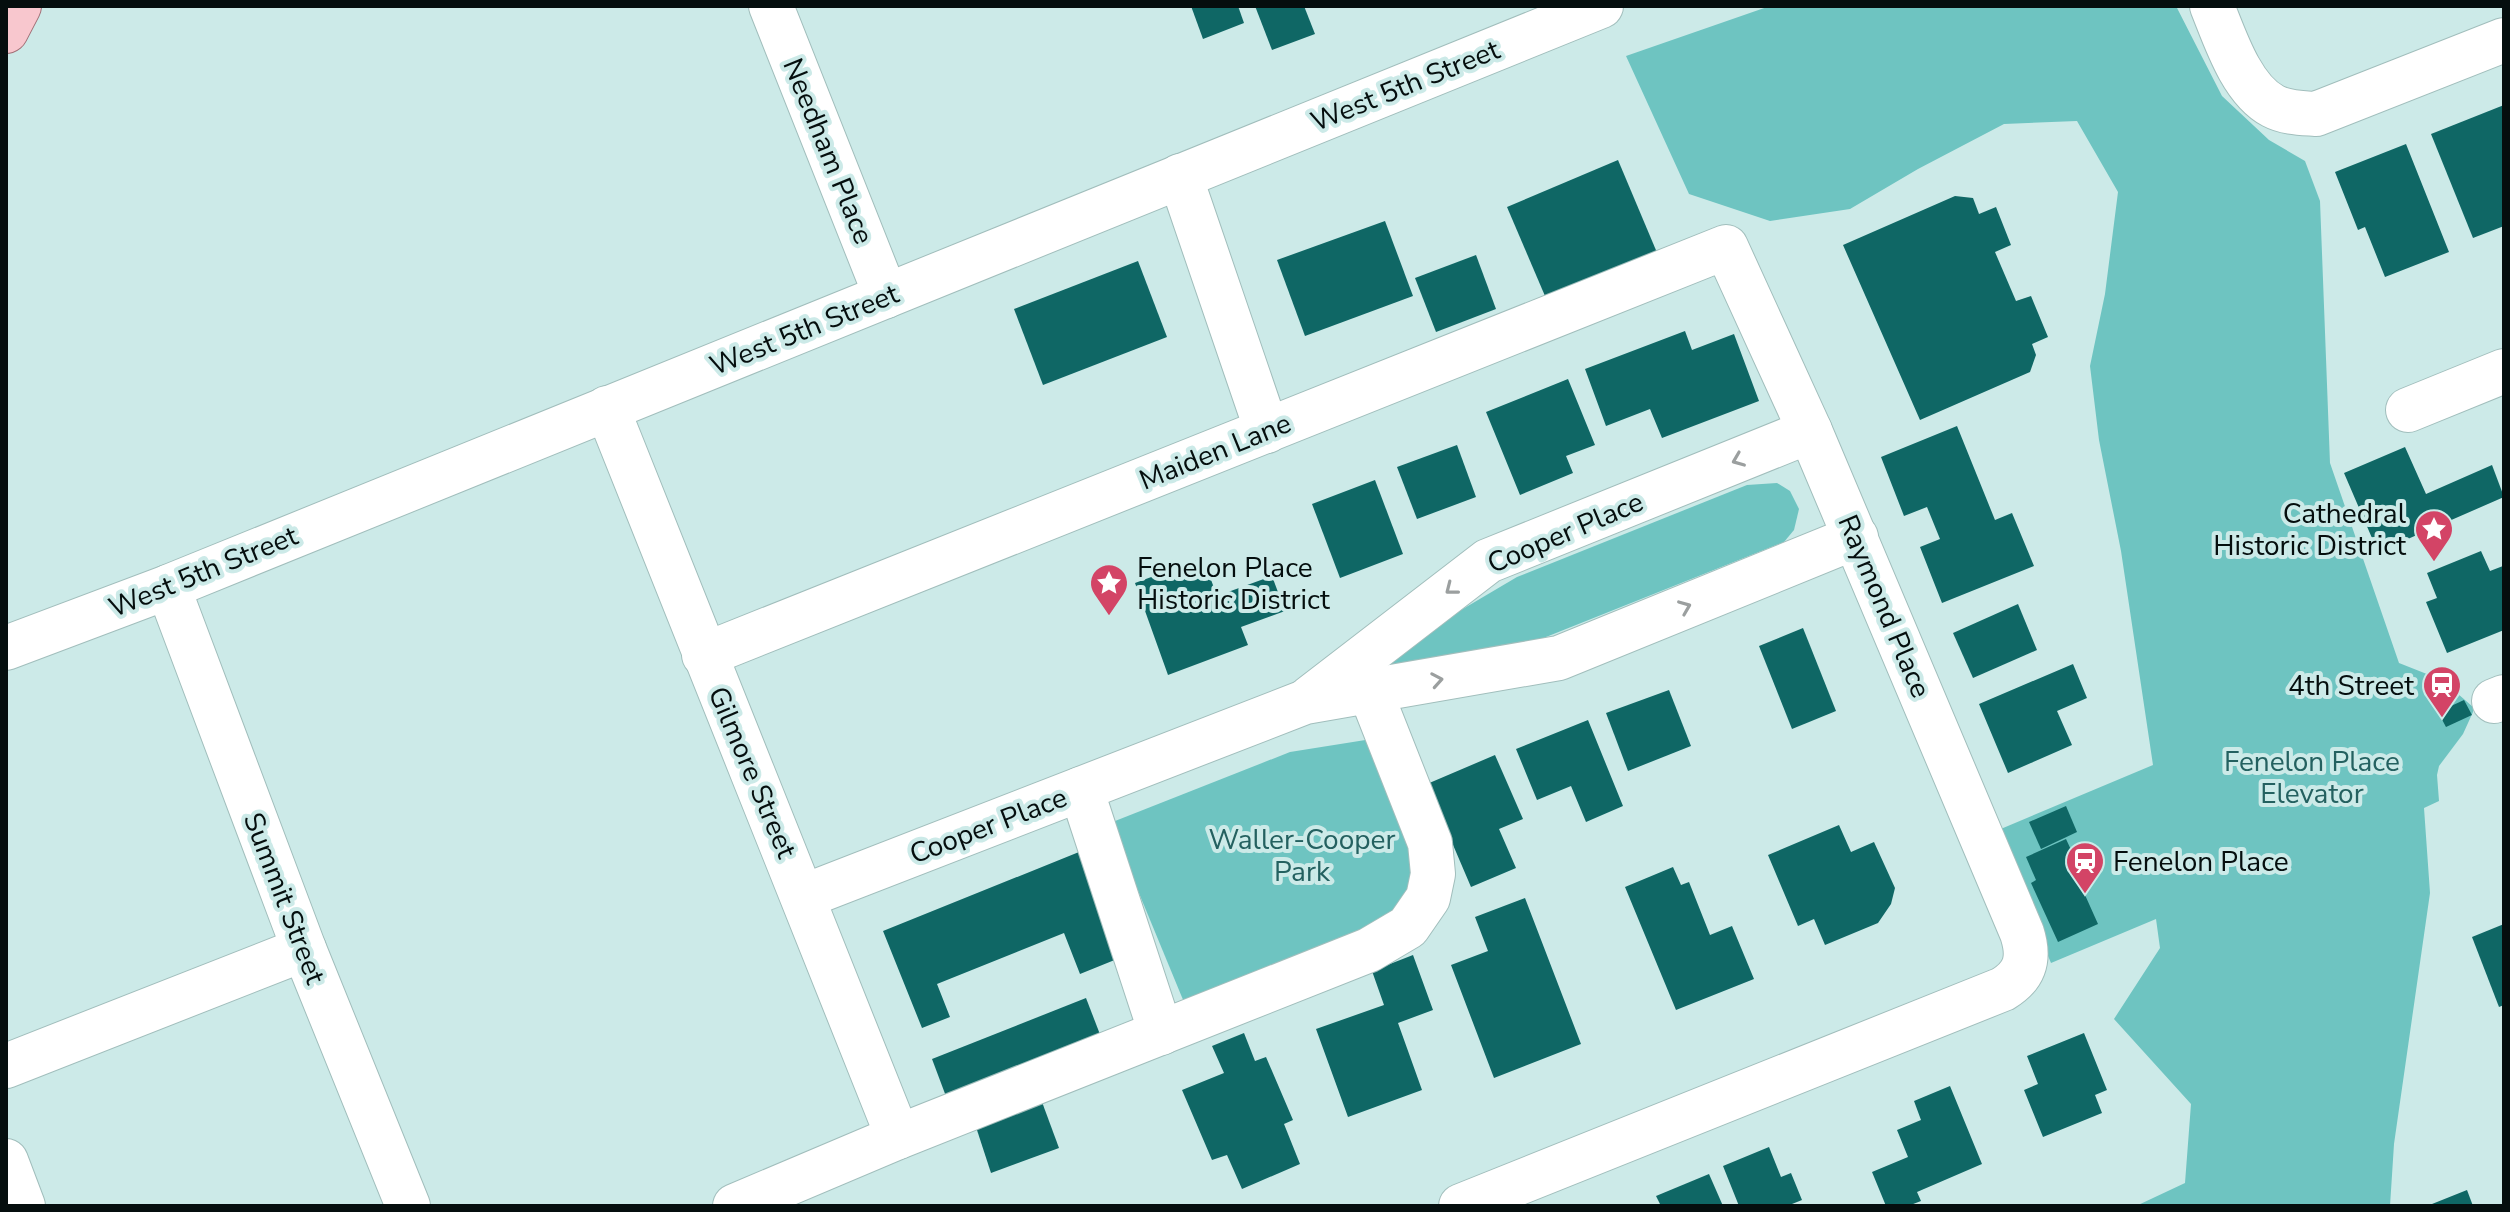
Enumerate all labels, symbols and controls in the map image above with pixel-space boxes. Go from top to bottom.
street label: West 5th Street [1305,31,1506,141]
street label: Needham Place [774,53,883,250]
street label: West 5th Street [704,275,905,385]
street label: Maiden Lane [1134,404,1297,500]
one-way arrow [1732,450,1746,467]
street label: Cooper Place [1482,483,1649,583]
place label: Cathedral Historic District [2213,495,2407,565]
place icon: Cathedral Historic District [2413,508,2455,563]
street label: Raymond Place [1828,509,1940,704]
street label: West 5th Street [103,517,304,627]
place label: Fenelon Place Historic District [1137,549,1330,619]
place icon: Fenelon Place Historic District [1088,562,1130,617]
one-way arrow [1446,580,1460,594]
one-way arrow [1677,600,1691,616]
station icon: 4th Street [2421,664,2463,719]
place label: 4th Street [2288,667,2414,705]
one-way arrow [1430,672,1444,689]
street label: Gilmore Street [699,681,805,864]
park label: Fenelon Place Elevator [2224,743,2400,813]
street label: Cooper Place [904,778,1073,873]
street label: Summit Street [234,807,334,990]
park label: Waller-Cooper Park [1209,821,1395,891]
station icon: Fenelon Place [2064,840,2106,895]
place label: Fenelon Place [2113,843,2289,881]

